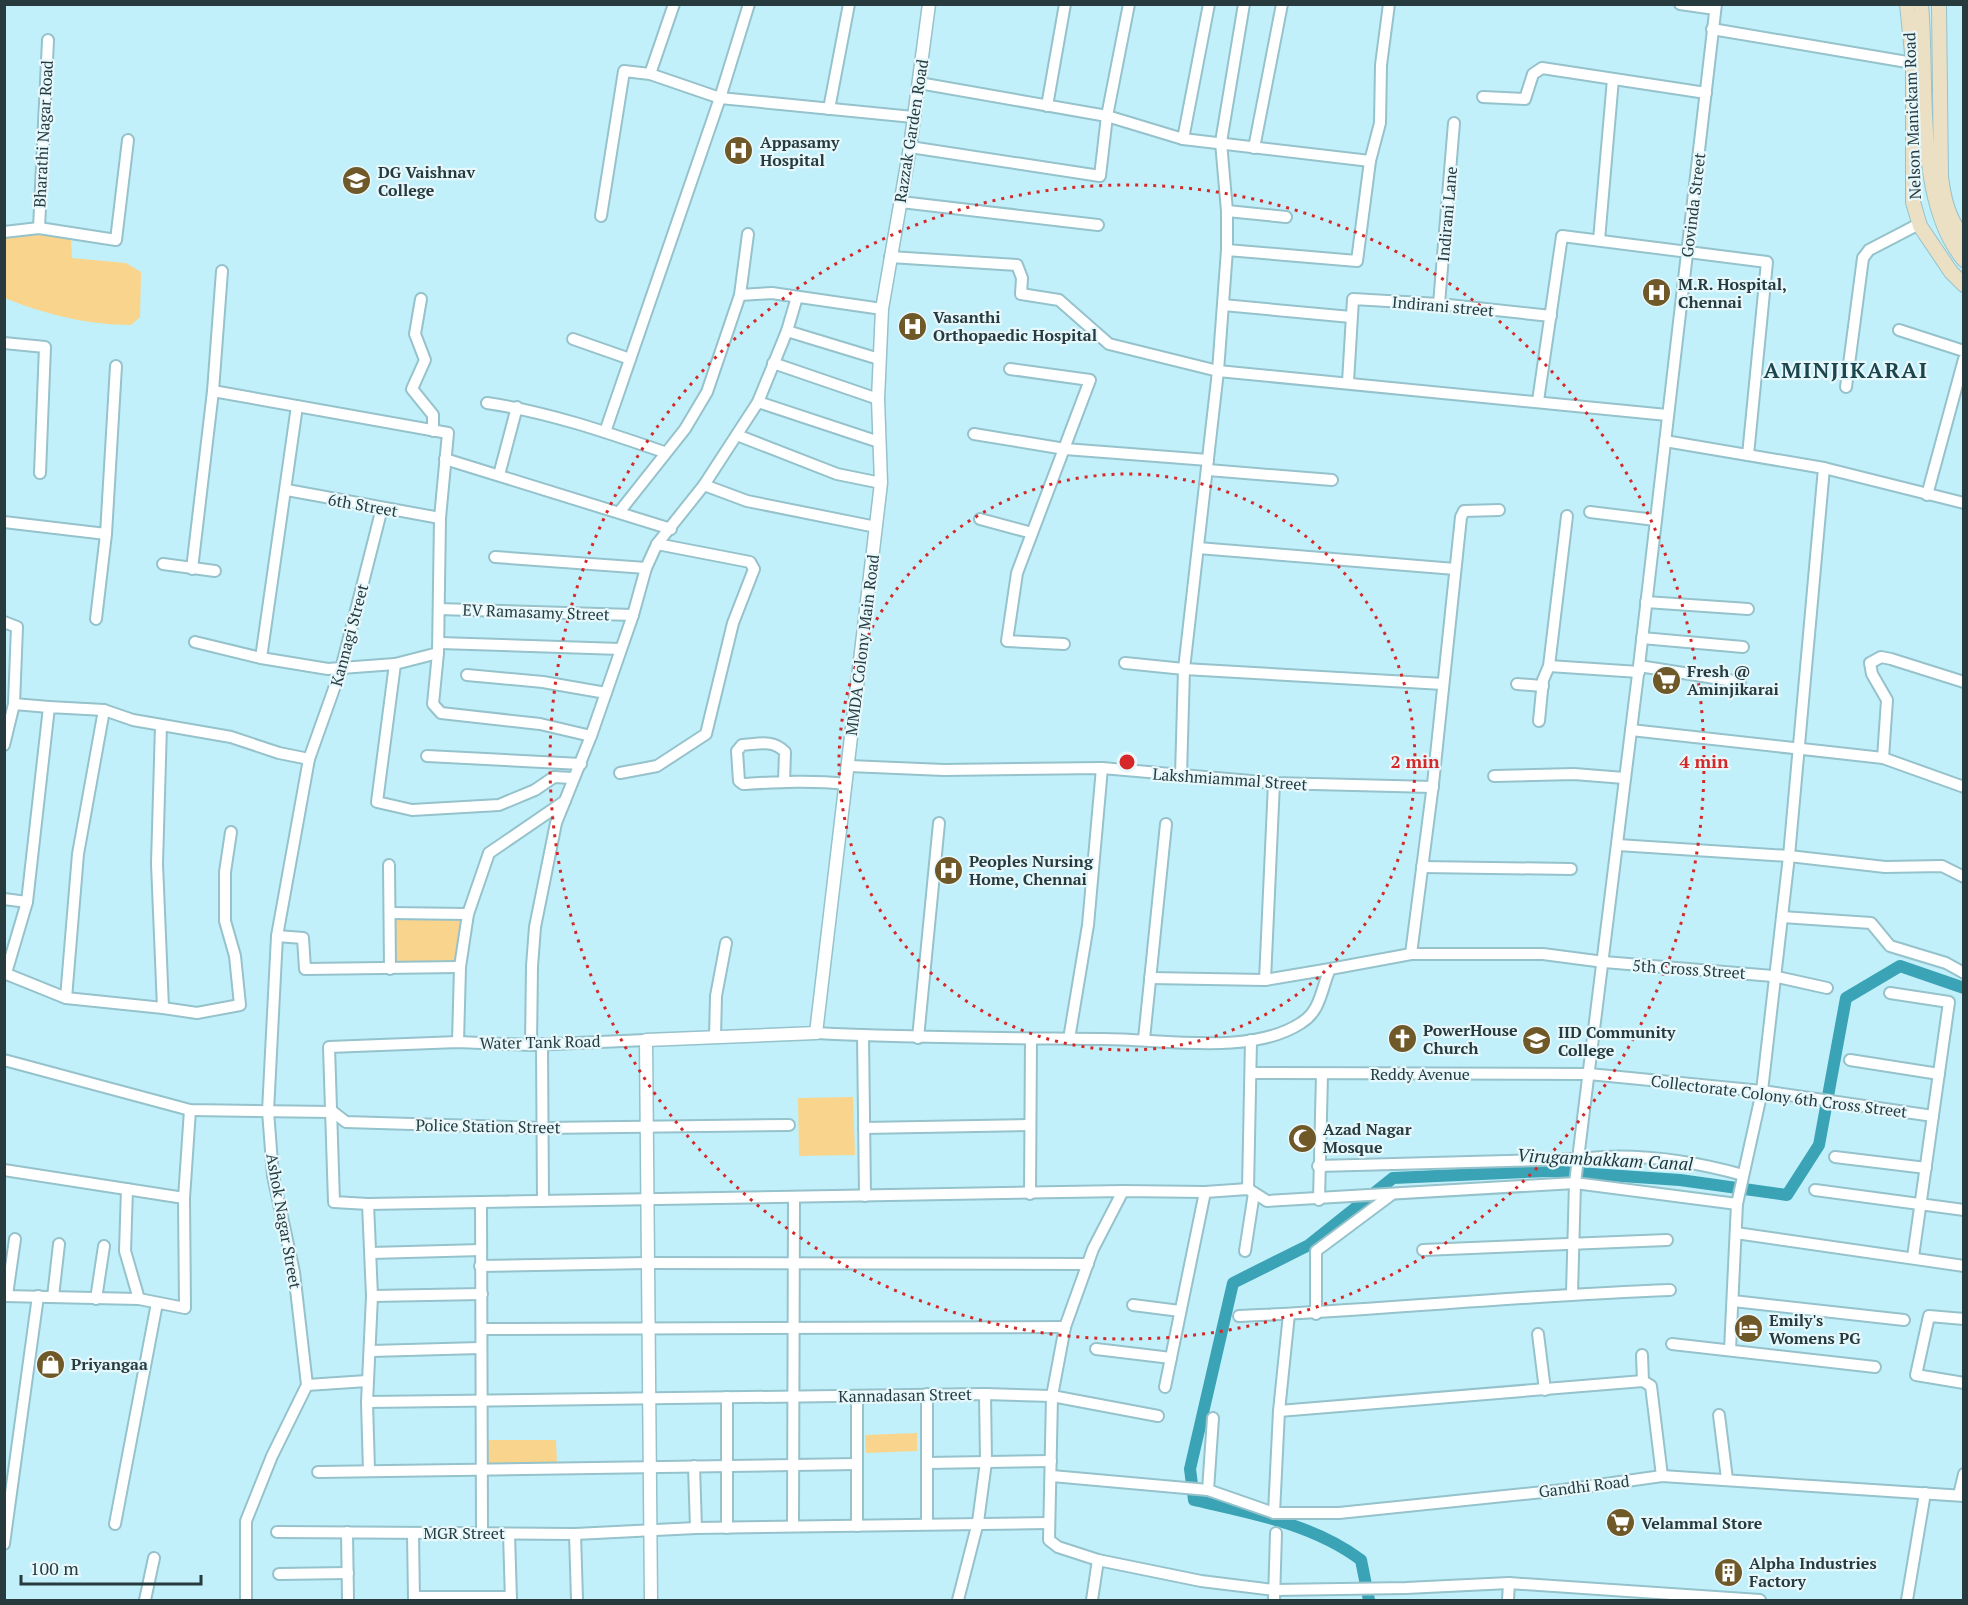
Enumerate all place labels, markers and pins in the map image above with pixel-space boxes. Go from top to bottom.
place label: Appasamy Hospital [760,131,840,171]
hospital icon: Appasamy Hospital [723,135,755,167]
place label: DG Vaishnav College [378,161,475,201]
school or university icon: DG Vaishnav College [341,165,373,197]
place label: M.R. Hospital, Chennai [1678,273,1787,313]
hospital icon: M.R. Hospital, Chennai [1641,277,1673,309]
place label: Vasanthi Orthopaedic Hospital [933,306,1097,346]
hospital icon: Vasanthi Orthopaedic Hospital [896,310,928,342]
place label: Fresh @ Aminjikarai [1687,660,1779,700]
supermarket icon: Fresh @ Aminjikarai [1650,664,1682,696]
centre of rings [1117,752,1137,772]
place label: Peoples Nursing Home, Chennai [969,850,1094,890]
hospital icon: Peoples Nursing Home, Chennai [932,854,964,886]
place label: PowerHouse Church [1423,1019,1518,1059]
place label: IID Community College [1558,1021,1676,1061]
church icon: PowerHouse Church [1386,1023,1418,1055]
school or university icon: IID Community College [1521,1025,1553,1057]
place label: Azad Nagar Mosque [1323,1118,1412,1158]
mosque icon: Azad Nagar Mosque [1286,1122,1318,1154]
place label: Emily's Womens PG [1769,1309,1861,1349]
hotel icon: Emily's Womens PG [1732,1313,1764,1345]
shop icon: Priyangaa [34,1348,66,1380]
place label: Priyangaa [71,1353,148,1375]
supermarket icon: Velammal Store [1604,1507,1636,1539]
place label: Velammal Store [1641,1512,1763,1534]
place label: Alpha Industries Factory [1749,1552,1877,1592]
building icon: Alpha Industries Factory [1712,1556,1744,1588]

